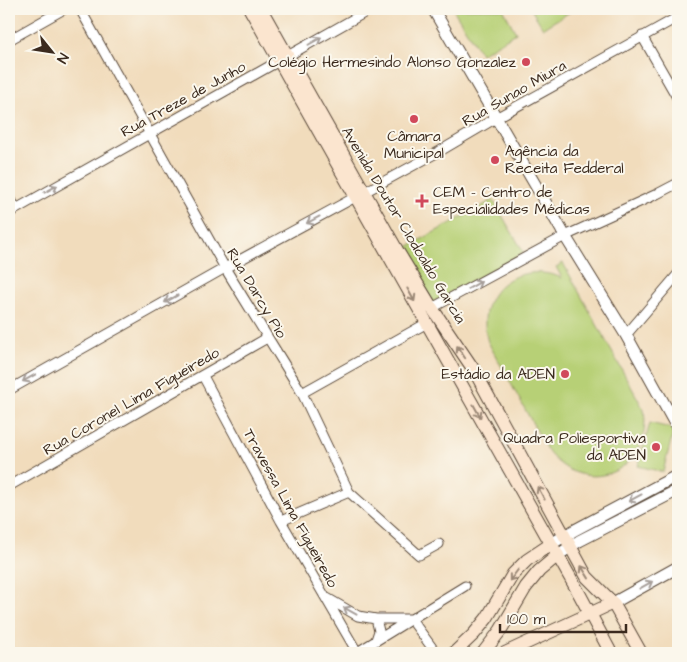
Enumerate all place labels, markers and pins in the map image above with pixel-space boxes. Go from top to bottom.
place label: Colégio Hermesindo Alonso Gonzalez [268,52,517,74]
marker: Colégio Hermesindo Alonso Gonzalez [520,56,532,68]
marker: Câmara Municipal [408,113,420,125]
place label: Câmara Municipal [384,126,444,164]
place label: Agência da Receita Fedderal [505,141,624,179]
marker: Agência da Receita Fedderal [489,154,501,166]
place label: CEM - Centro de Especialidades Médicas [433,182,590,220]
marker: CEM - Centro de Especialidades Médicas [415,194,429,208]
place label: Estádio da ADEN [442,364,555,385]
marker: Estádio da ADEN [559,368,571,380]
place label: Quadra Poliesportiva da ADEN [503,428,646,466]
marker: Quadra Poliesportiva da ADEN [650,441,662,453]

